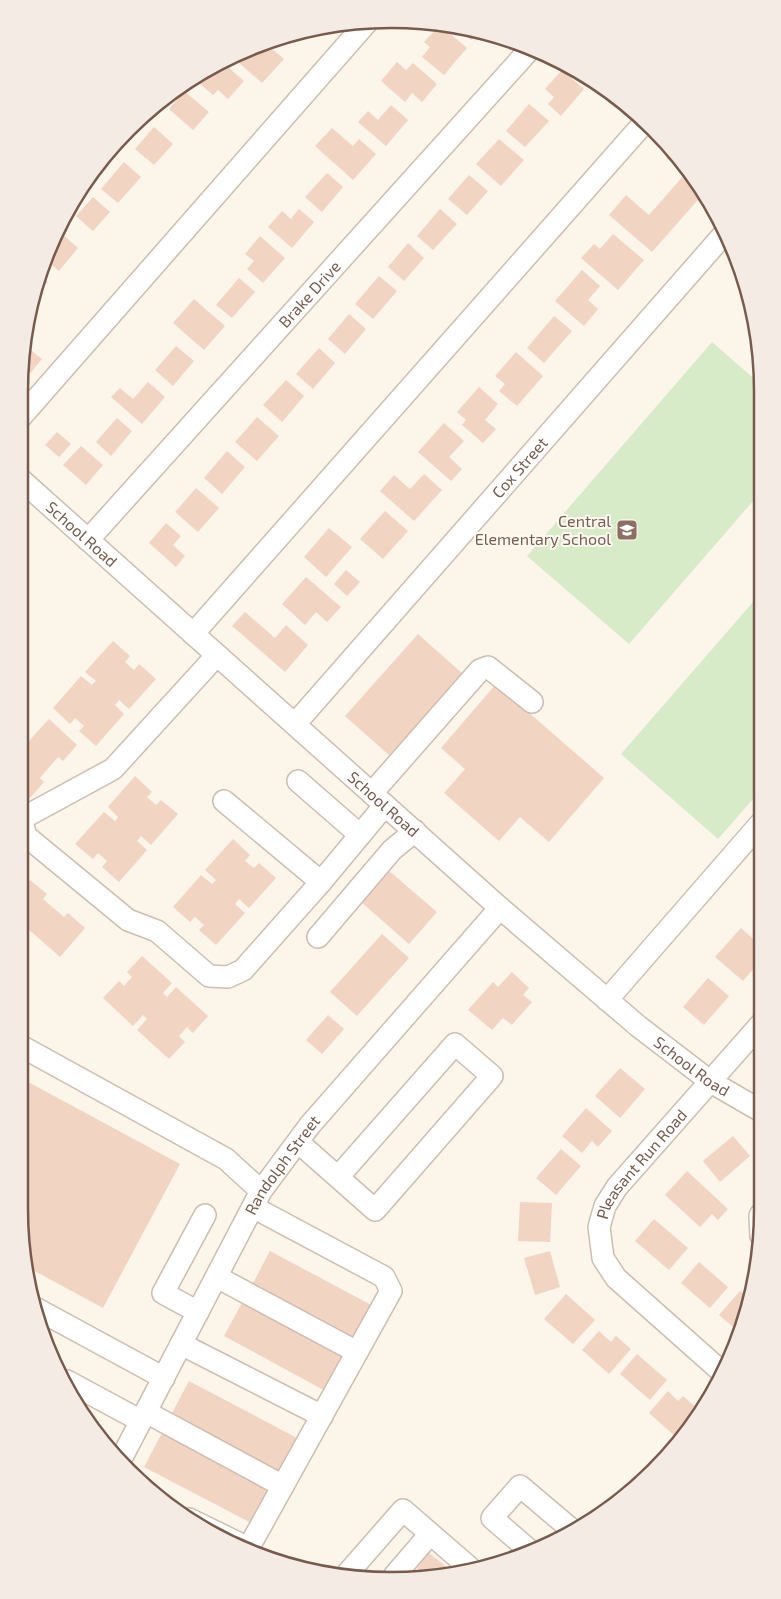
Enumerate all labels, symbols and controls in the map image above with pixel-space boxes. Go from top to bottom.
street label: Brake Drive [274,256,344,331]
street label: Cox Street [488,433,551,501]
street label: School Road [42,497,122,570]
place label: Central Elementary School [475,511,611,548]
school or university icon: Central Elementary School [615,518,639,542]
street label: School Road [344,767,423,840]
street label: School Road [651,1032,733,1100]
street label: Pleasant Run Road [592,1105,690,1221]
street label: Randolph Street [240,1111,323,1218]

